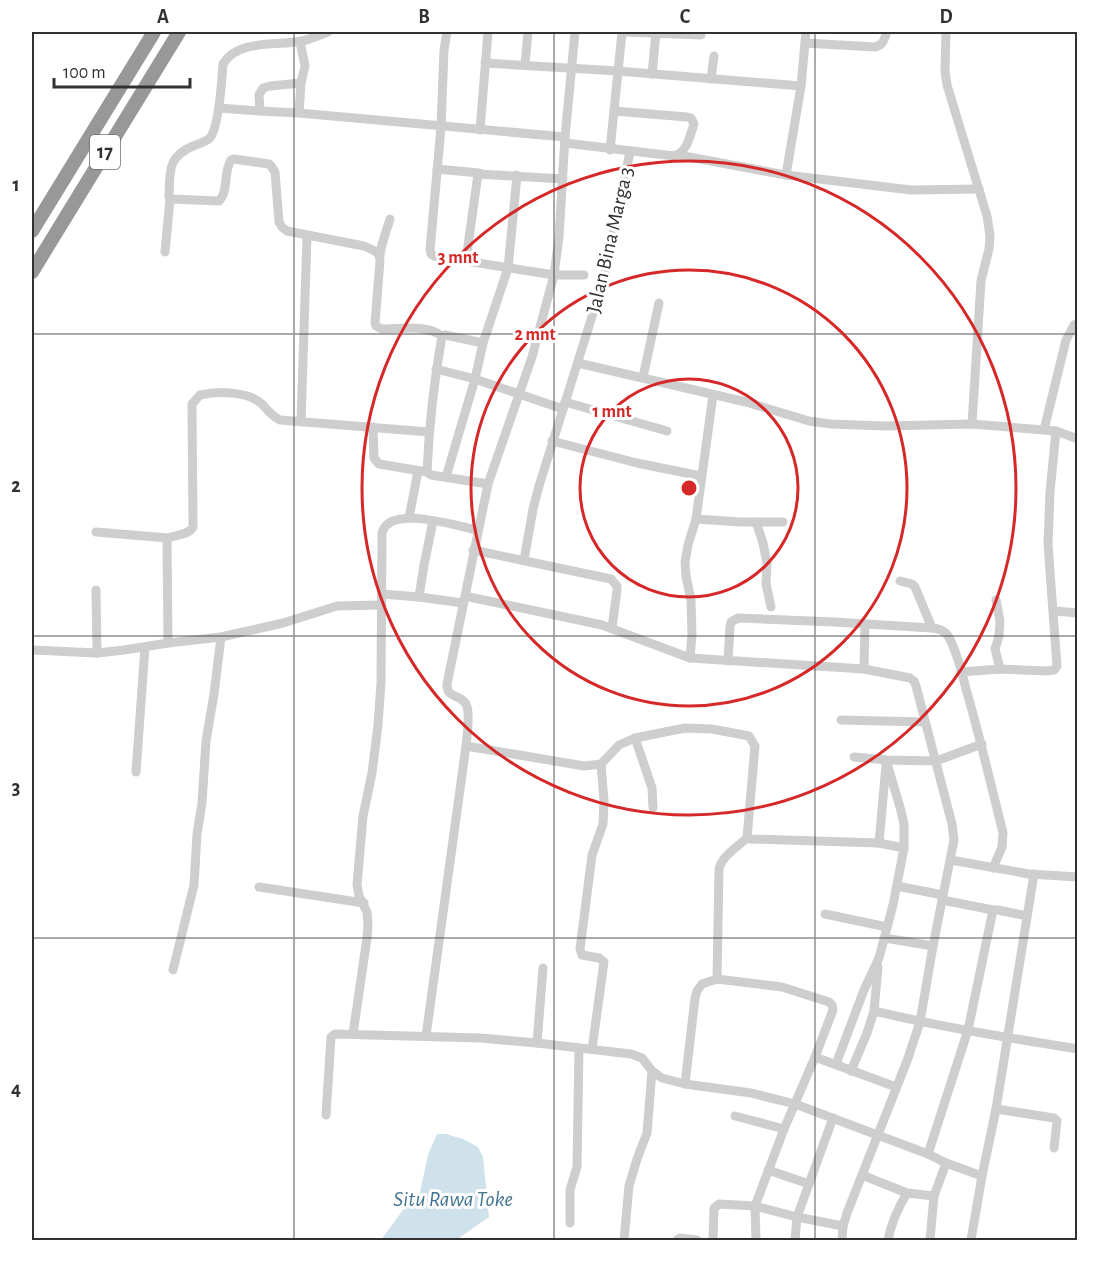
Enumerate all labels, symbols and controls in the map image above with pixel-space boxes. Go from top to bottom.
text: A [157,7,169,27]
text: B [418,7,430,27]
text: C [680,7,691,27]
text: D [939,7,953,27]
scale bar [54,51,190,89]
text: 100 m [63,64,106,82]
road number: 17 [90,135,120,169]
street label: Jalan Bina Marga 3 [583,165,637,315]
text: 1 [12,175,20,195]
text: 3 mnt [438,249,478,267]
text: 2 mnt [514,326,556,344]
text: 1 mnt [592,403,632,421]
text: 2 [11,476,21,496]
centre of rings [679,478,699,498]
text: 3 [12,778,20,798]
text: 4 [11,1079,21,1099]
water label: Situ Rawa Toke [393,1188,513,1210]

